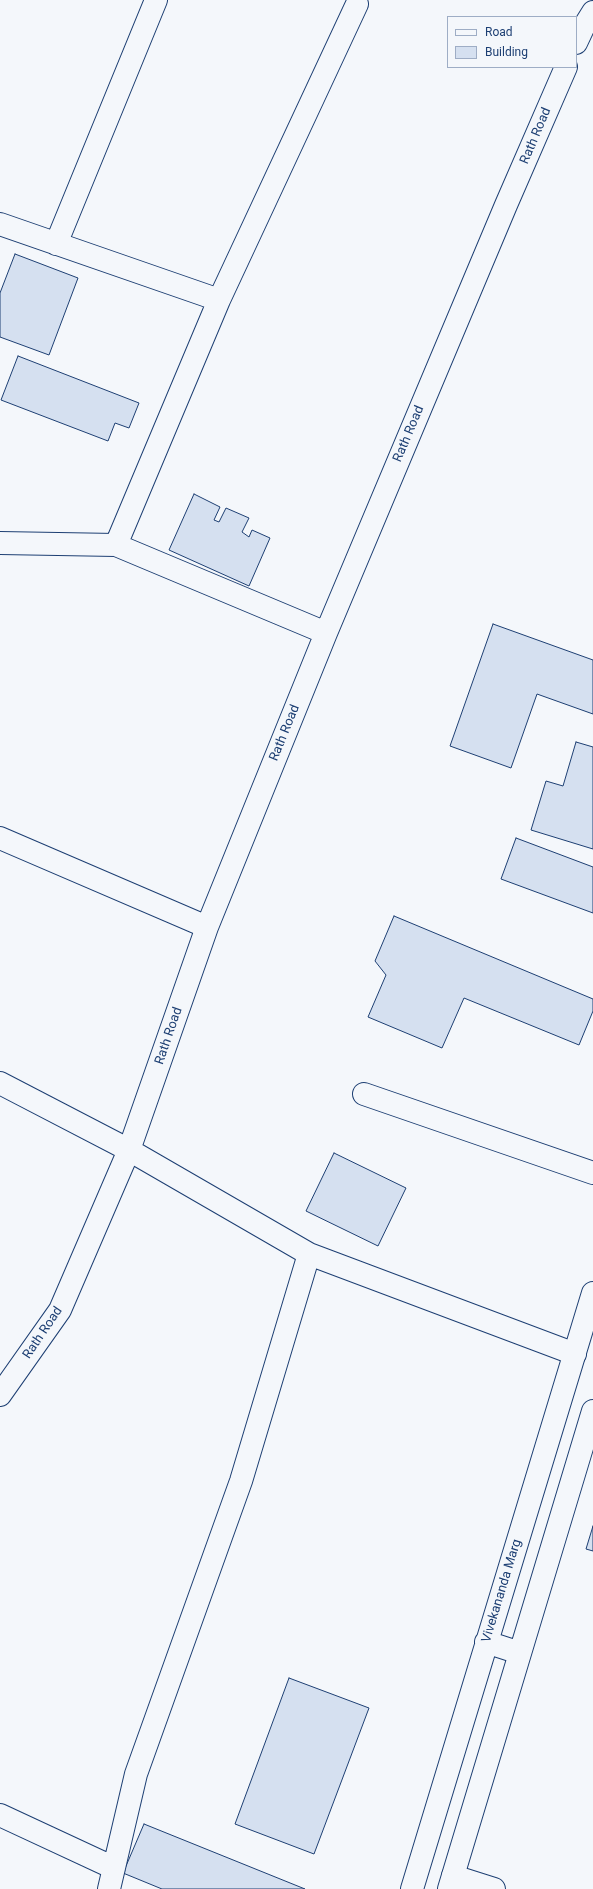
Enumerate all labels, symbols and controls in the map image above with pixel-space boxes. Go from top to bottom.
legend [447,16,577,68]
text: Road [485,25,513,39]
text: Building [485,45,528,59]
street label: Rath Road [517,106,555,166]
street label: Rath Road [390,404,428,464]
street label: Rath Road [267,702,303,764]
street label: Rath Road [152,1005,186,1067]
street label: Rath Road [20,1304,66,1362]
street label: Vivekananda Marg [479,1537,525,1645]

